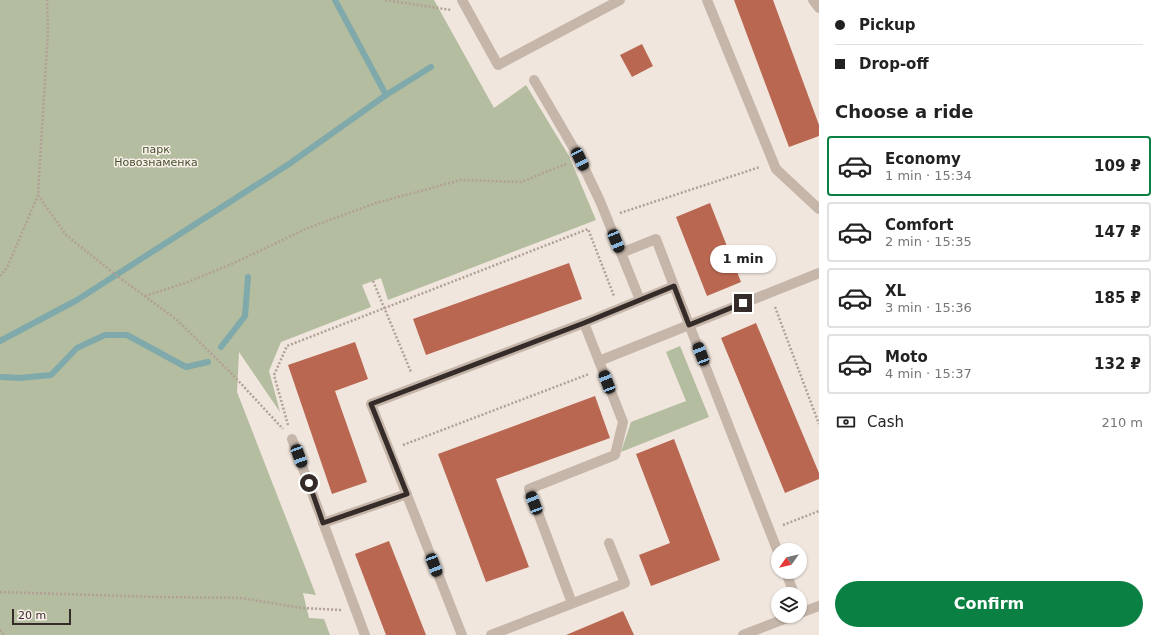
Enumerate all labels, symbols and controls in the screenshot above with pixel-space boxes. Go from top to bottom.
text: Pickup [859,16,915,34]
text: Drop-off [859,55,929,73]
text: Choose a ride [835,101,974,122]
park label: парк Новознаменка [114,143,198,169]
car [569,146,591,172]
icon: car [837,148,873,184]
text: Economy [885,150,961,168]
text: 109 ₽ [1094,157,1141,175]
text: 1 min · 15:34 [885,168,972,183]
icon: car [837,214,873,250]
text: Comfort [885,216,953,234]
text: 147 ₽ [1094,223,1141,241]
car [606,228,626,254]
text: 2 min · 15:35 [885,234,972,249]
callout: 1 min [710,245,776,273]
text: 1 min [723,251,763,266]
icon: car [837,280,873,316]
text: XL [885,282,906,300]
text: 185 ₽ [1094,289,1141,307]
route end [734,294,752,312]
text: 3 min · 15:36 [885,300,972,315]
car [691,341,711,367]
icon: car [837,346,873,382]
text: Moto [885,348,928,366]
text: 132 ₽ [1094,355,1141,373]
text: 4 min · 15:37 [885,366,972,381]
car [597,369,617,395]
icon: cash [835,411,857,433]
text: Cash [867,413,904,431]
text: 210 m [1101,415,1143,430]
car [289,443,309,469]
route start [300,474,318,492]
car [524,490,544,516]
north arrow [771,543,807,579]
map controls [771,543,807,623]
car [424,552,444,578]
button: Confirm [835,581,1143,627]
button: layers [771,587,807,623]
scale bar [12,607,71,626]
text: 20 m [18,609,46,622]

